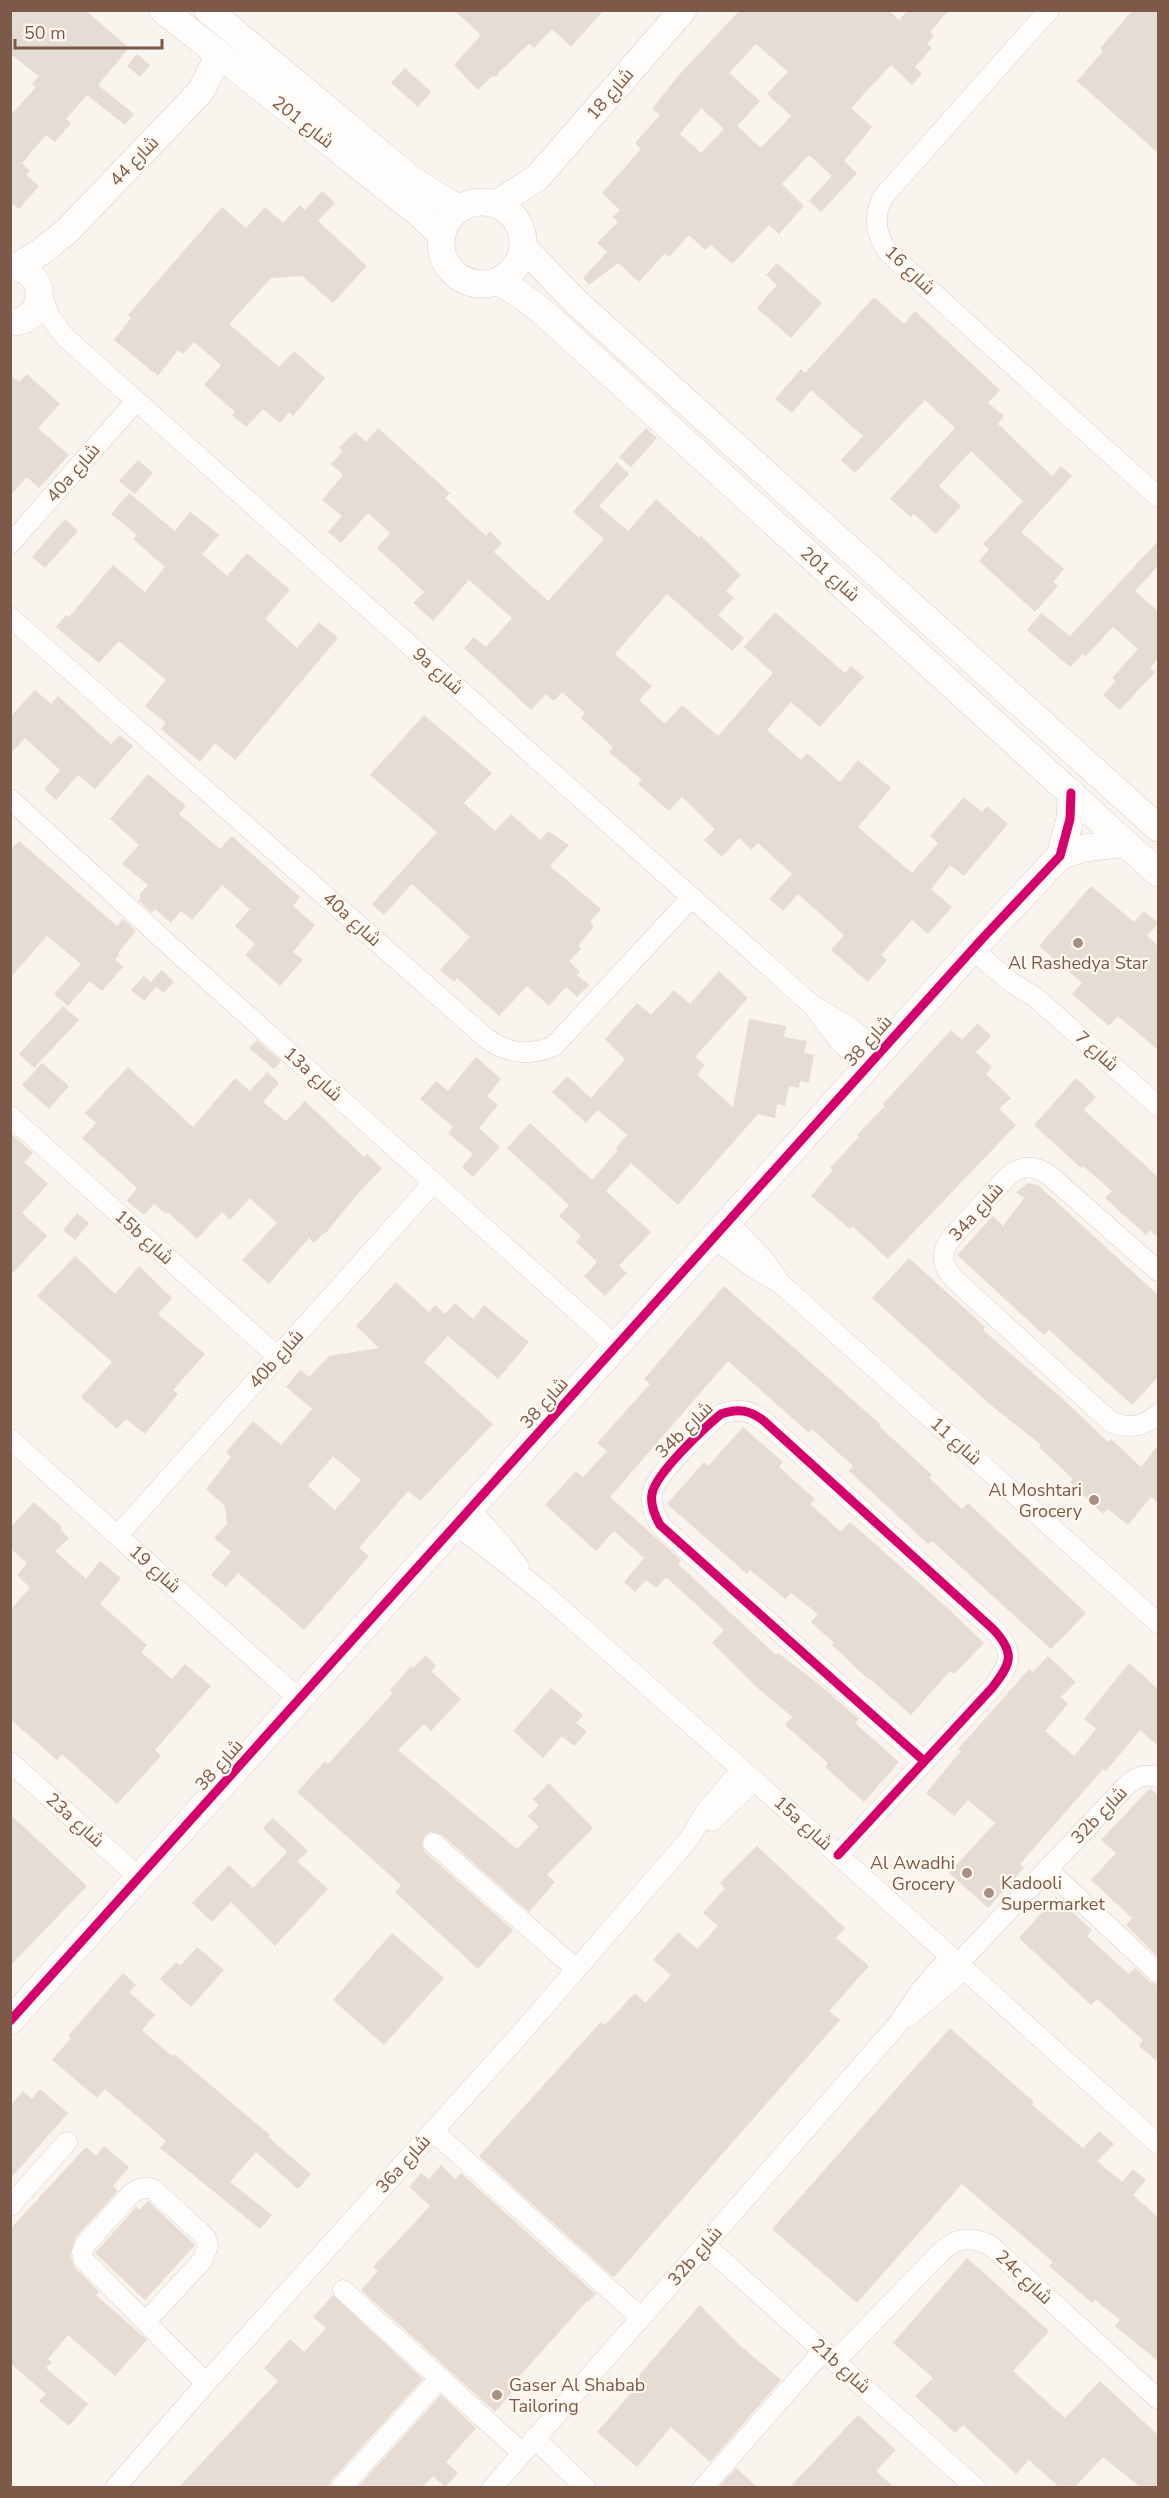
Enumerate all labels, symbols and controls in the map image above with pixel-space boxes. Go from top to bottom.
scale bar [15,12,162,50]
text: 50 m [24,21,66,45]
street label: شارع 18 [581,63,639,125]
street label: شارع 201 [267,90,339,154]
street label: شارع 44 [104,131,164,191]
street label: شارع 16 [880,240,940,300]
street label: 40a شارع [41,438,105,508]
street label: شارع 201 [795,541,865,607]
street label: 9a شارع [408,642,468,700]
street label: 40a شارع [318,886,386,952]
marker: Al Rashedya Star [1071,936,1085,950]
place label: Al Rashedya Star [1008,951,1149,975]
street label: شارع 38 [839,1010,897,1072]
street label: شارع 7 [1070,1025,1124,1077]
street label: 13a شارع [279,1041,347,1107]
street label: 34a شارع [943,1178,1009,1246]
street label: 15b شارع [109,1204,179,1270]
street label: 40b شارع [243,1324,309,1394]
street label: شارع 38 [515,1372,573,1434]
street label: 34b شارع [650,1396,718,1464]
street label: شارع 11 [925,1412,987,1470]
place label: Al Moshtari Grocery [988,1478,1083,1523]
marker: Al Moshtari Grocery [1087,1493,1101,1507]
street label: شارع 19 [124,1540,186,1598]
street label: شارع 38 [190,1734,248,1796]
street label: 32b شارع [1065,1781,1133,1849]
street label: 23a شارع [41,1787,109,1853]
street label: 15a شارع [769,1790,837,1856]
place label: Al Awadhi Grocery [870,1851,956,1896]
marker: Al Awadhi Grocery [960,1866,974,1880]
place label: Kadooli Supermarket [1001,1871,1105,1916]
marker: Kadooli Supermarket [982,1886,996,1900]
street label: 36a شارع [370,2130,436,2198]
street label: 32b شارع [662,2221,728,2291]
street label: 24c شارع [990,2245,1058,2309]
street label: 21b شارع [806,2333,876,2399]
place label: Gaser Al Shabab Tailoring [509,2373,645,2418]
marker: Gaser Al Shabab Tailoring [490,2388,504,2402]

